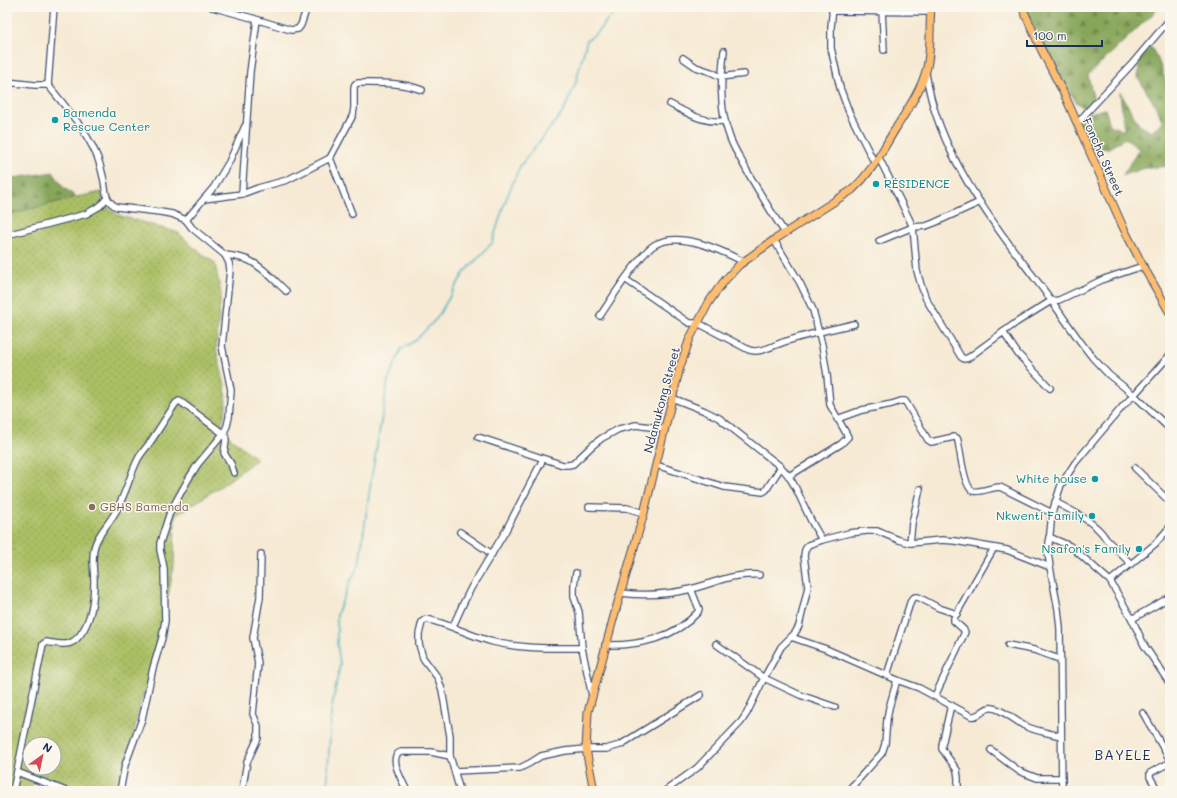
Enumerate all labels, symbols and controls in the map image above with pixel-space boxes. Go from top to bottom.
scale bar [1027,22,1102,48]
text: 100 m [1033,27,1067,43]
place label: Bamenda Rescue Center [63,104,150,134]
marker: Bamenda Rescue Center [50,115,60,125]
street label: Foncha Street [1080,115,1128,198]
place label: RÉSIDENCE [884,175,950,191]
marker: RÉSIDENCE [871,179,881,189]
street label: Ndamukong Street [639,345,683,455]
place label: White house [1016,470,1087,486]
marker: White house [1090,474,1100,484]
place label: GBHS Bamenda [100,498,189,514]
marker: GBHS Bamenda [87,502,97,512]
place label: Nkwenti Family [996,507,1084,523]
marker: Nkwenti Family [1087,511,1097,521]
place label: Nsafon's Family [1041,540,1131,556]
marker: Nsafon's Family [1134,544,1144,554]
north arrow [22,736,62,776]
text: N [40,739,55,756]
district label: BAYELE [1095,745,1151,764]

